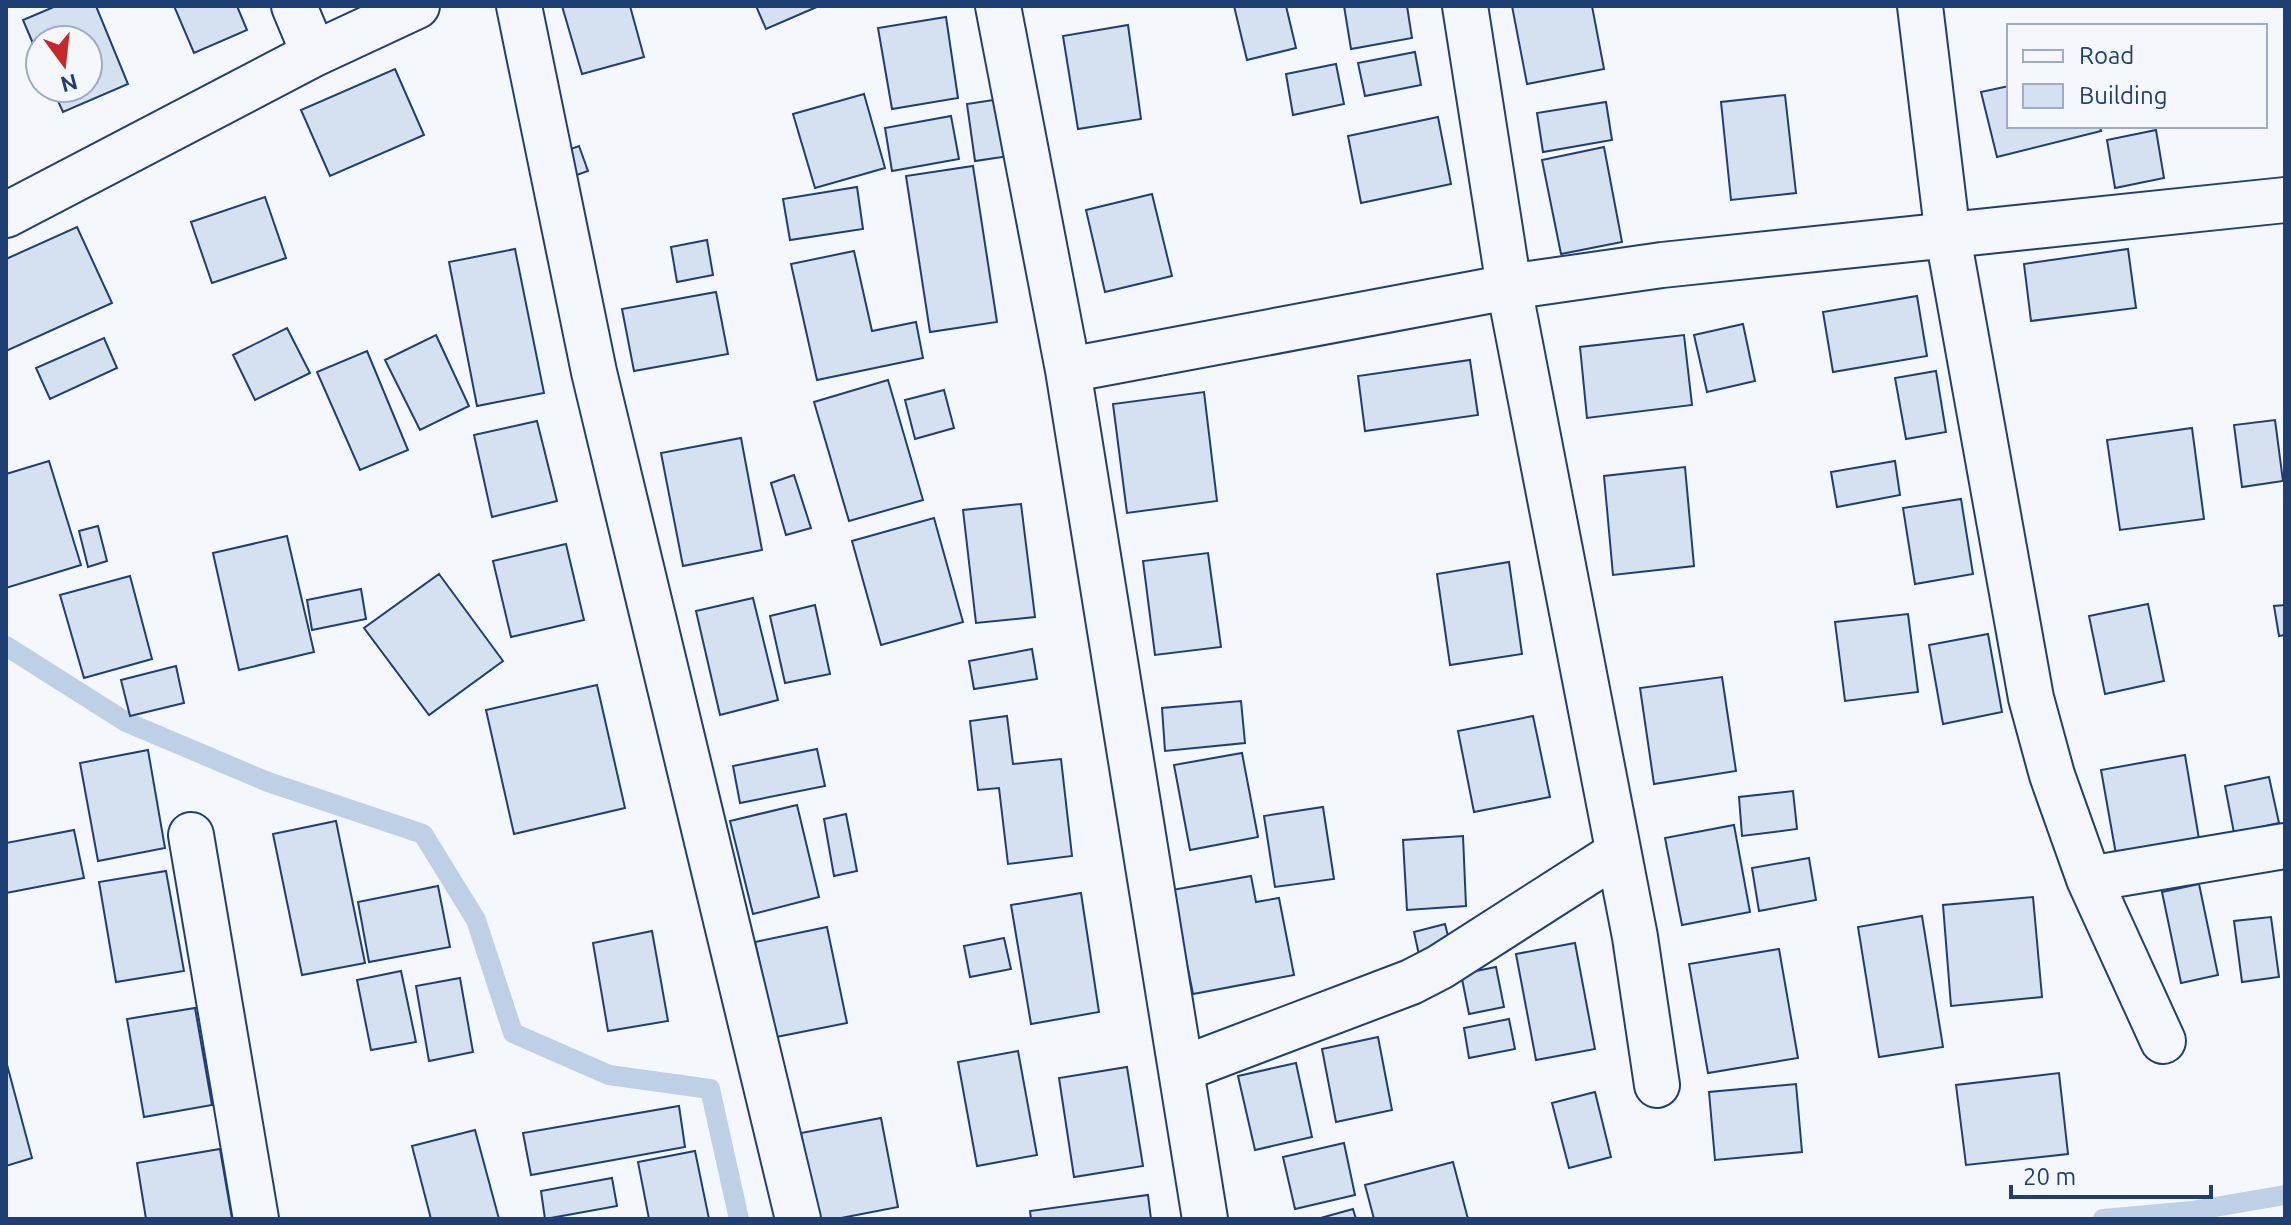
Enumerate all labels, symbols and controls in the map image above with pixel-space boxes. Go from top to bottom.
north arrow [24,24,104,104]
legend [2007,24,2267,128]
text: Road [2079,42,2134,69]
text: N [58,70,80,98]
text: Building [2079,82,2167,109]
scale bar [2011,1149,2211,1199]
text: 20 m [2023,1163,2076,1190]

